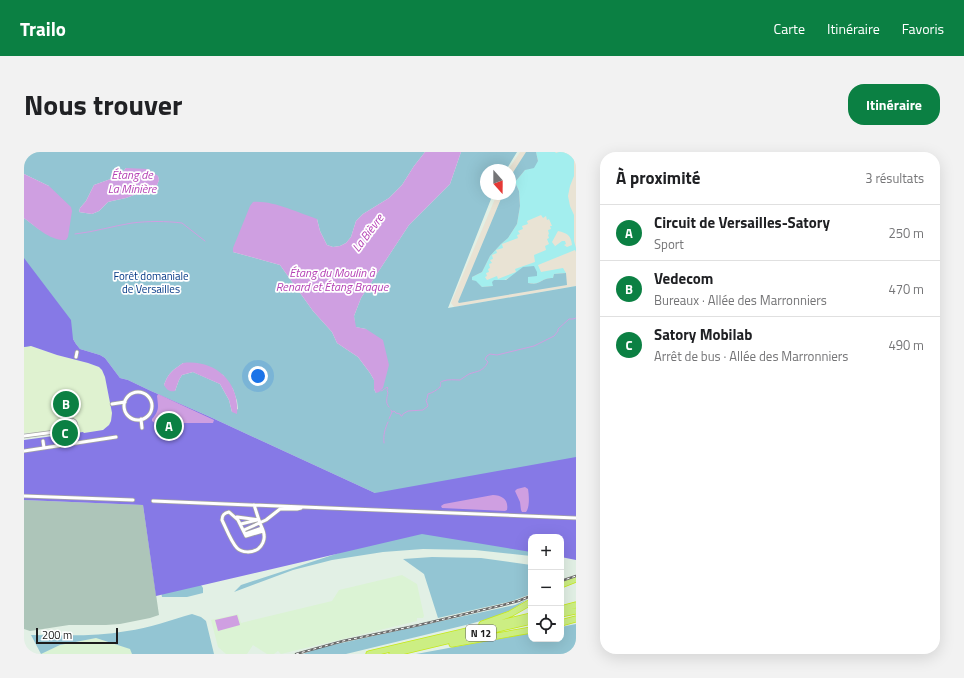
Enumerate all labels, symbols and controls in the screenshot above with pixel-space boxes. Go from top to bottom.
text: Trailo [20,14,66,43]
text: Carte [774,18,805,39]
text: Itinéraire [827,18,880,39]
text: Favoris [902,18,944,39]
text: Nous trouver [24,83,182,126]
button: Itinéraire [848,84,940,125]
north arrow [480,164,516,200]
water label: Étang de La Minière [108,165,158,198]
text: À proximité [616,165,700,191]
text: 3 résultats [865,168,924,188]
water label: La Bièvre [347,209,389,256]
text: Circuit de Versailles-Satory [654,211,830,234]
text: A [625,223,633,243]
text: 250 m [888,223,924,243]
text: Sport [654,234,684,254]
water label: Étang du Moulin à Renard et Étang Braque [276,263,390,296]
text: Vedecom [654,267,713,290]
park label: Forêt domaniale de Versailles [113,268,189,297]
text: B [625,279,633,299]
text: 470 m [888,279,924,299]
text: Bureaux · Allée des Marronniers [654,290,827,310]
text: Satory Mobilab [654,323,752,346]
text: C [625,335,633,355]
text: 490 m [888,335,924,355]
text: Arrêt de bus · Allée des Marronniers [654,346,848,366]
your location [248,366,268,386]
pin: B [53,389,79,419]
pin: A [156,411,182,441]
pin: C [52,418,78,448]
map controls [528,534,564,642]
button: + [528,534,564,570]
button: − [528,570,564,606]
button: locate [528,606,564,642]
road number: N 12 [466,625,496,641]
scale bar [36,626,118,645]
text: 200 m [42,627,72,643]

